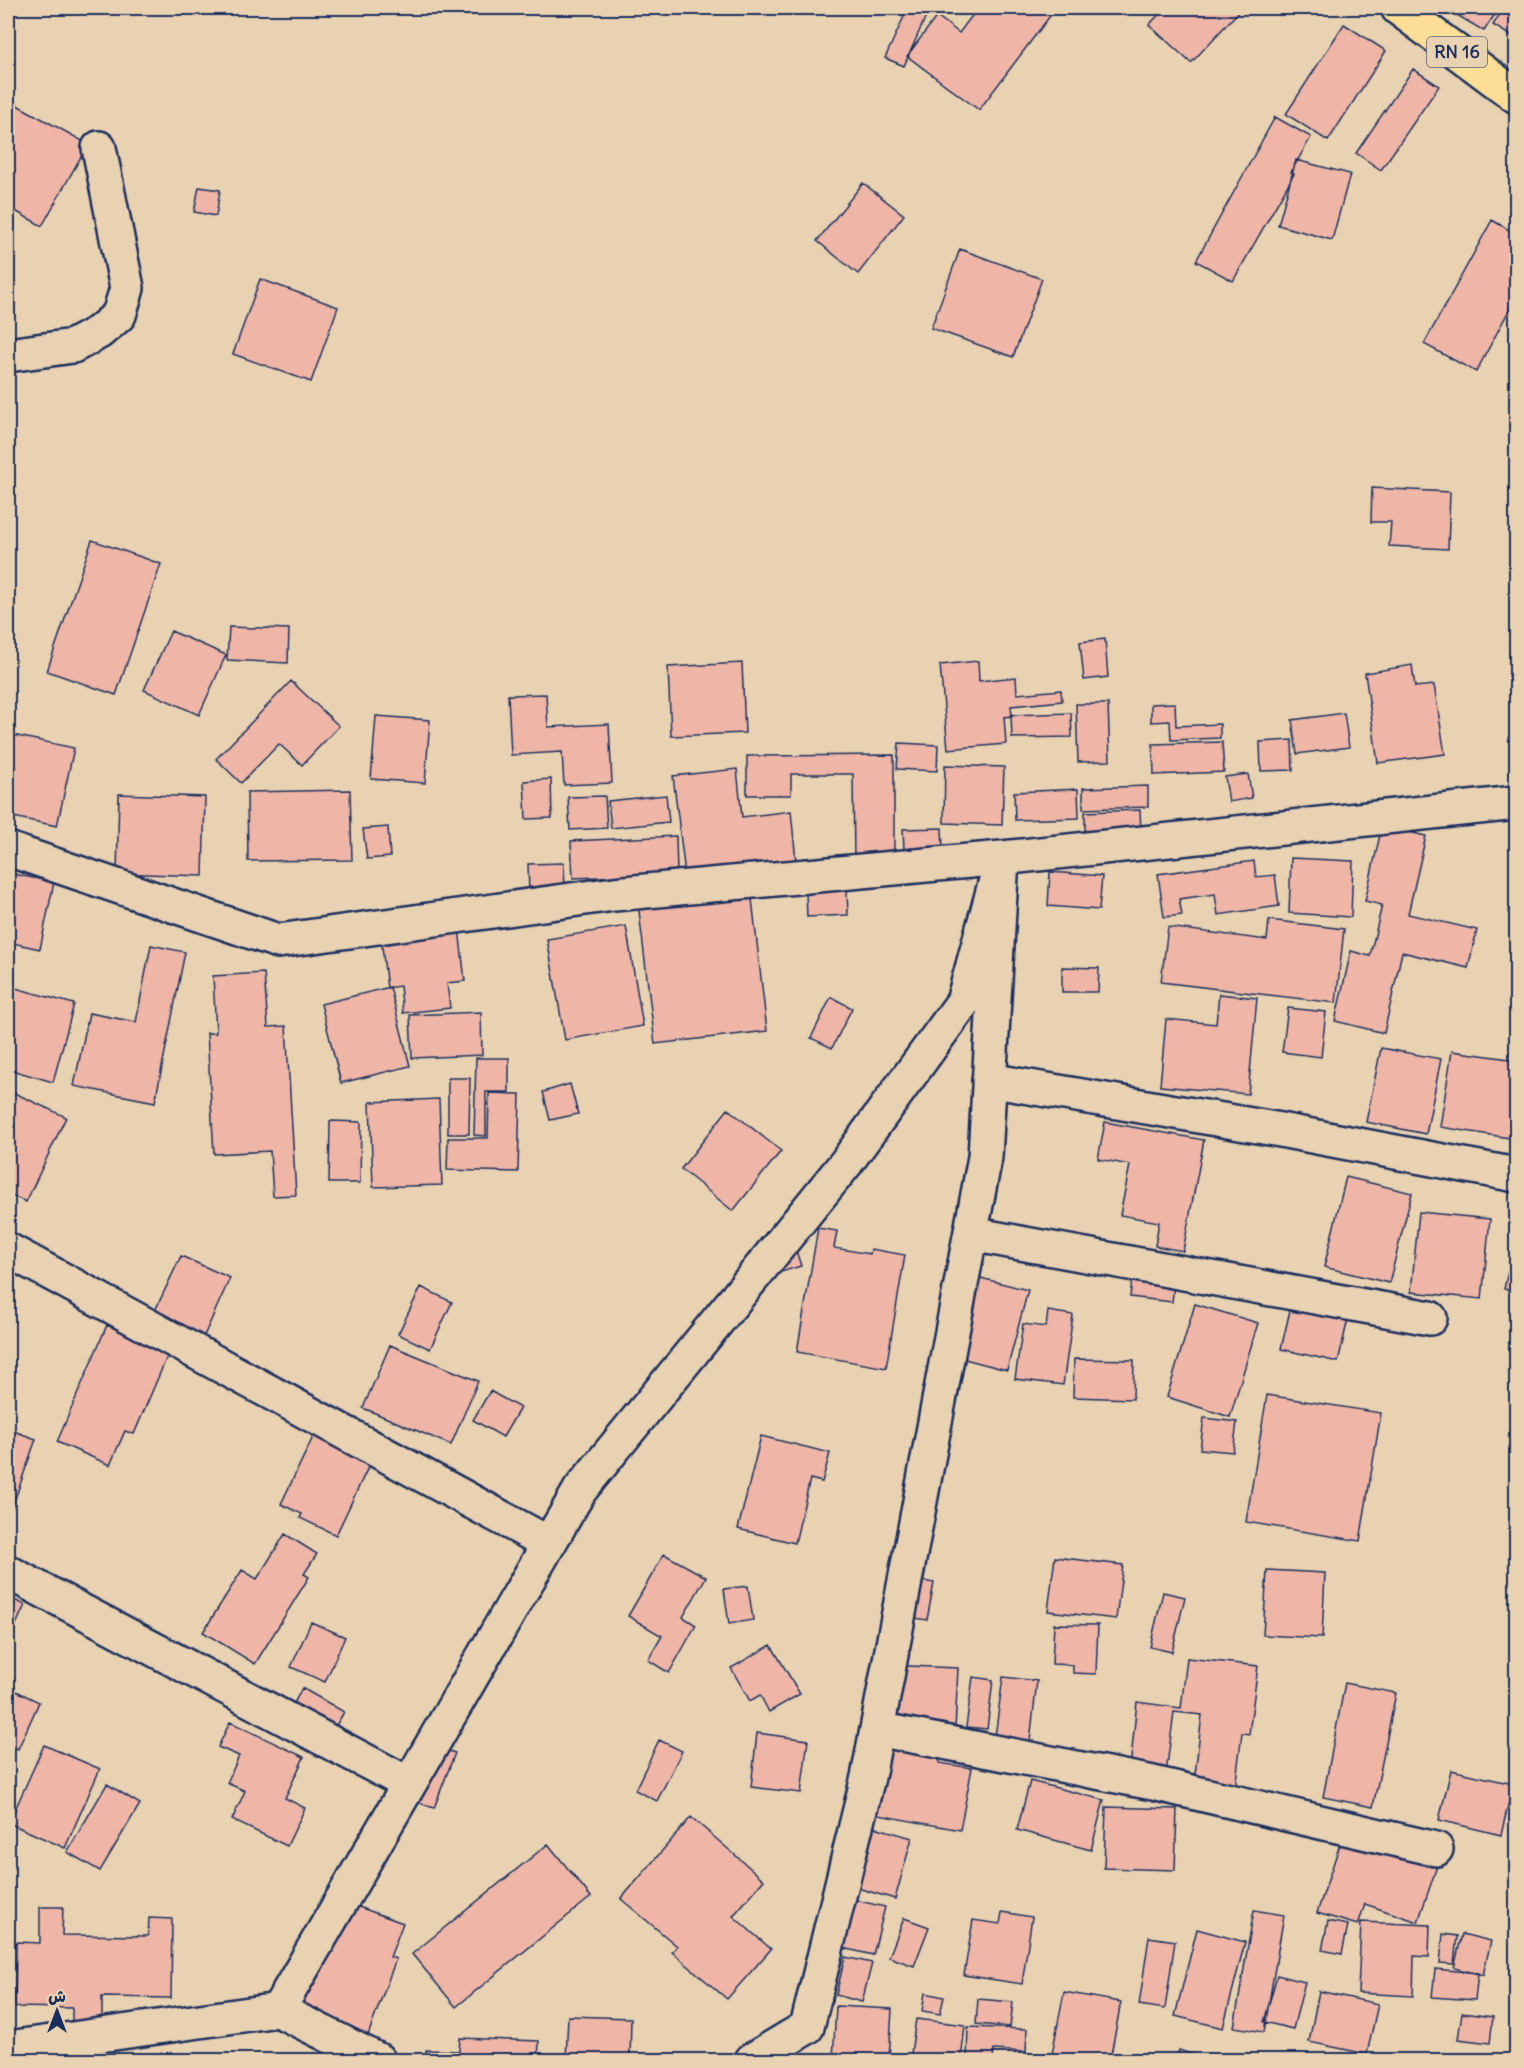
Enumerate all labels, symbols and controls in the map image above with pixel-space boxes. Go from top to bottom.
road number: RN 16 [1427,37,1487,67]
north arrow [27,1981,87,2041]
text: ش [48,1986,66,2006]

